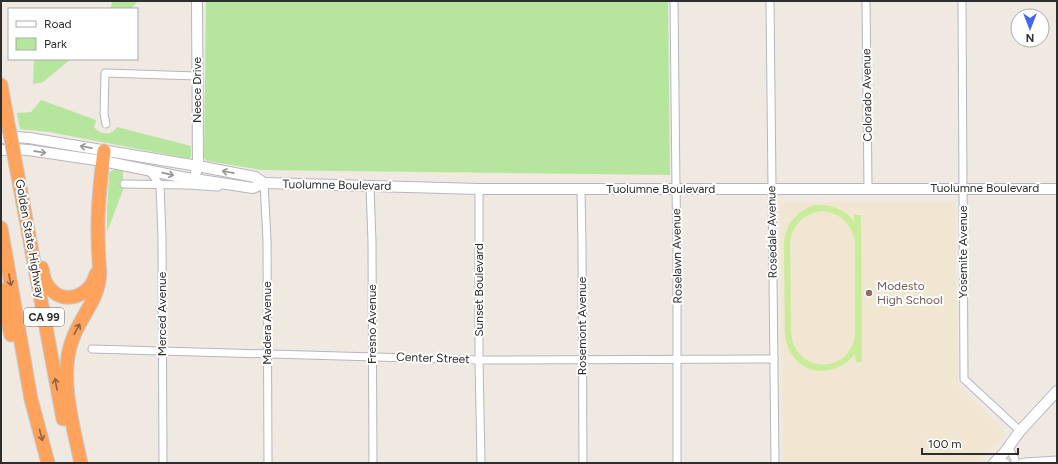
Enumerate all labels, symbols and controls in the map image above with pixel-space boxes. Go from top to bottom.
legend [8,8,138,60]
north arrow [1010,8,1050,48]
text: Road [44,17,72,31]
text: N [1026,31,1034,44]
text: Park [44,37,67,51]
street label: Colorado Avenue [859,48,875,142]
street label: Neece Drive [190,56,204,123]
one-way arrow [80,143,93,151]
one-way arrow [33,148,46,156]
one-way arrow [222,167,235,175]
one-way arrow [161,170,174,178]
street label: Tuolumne Boulevard [282,177,392,193]
street label: Golden State Highway [13,178,48,300]
street label: Tuolumne Boulevard [931,181,1039,195]
street label: Tuolumne Boulevard [607,182,715,196]
street label: Rosedale Avenue [764,185,780,278]
street label: Yosemite Avenue [956,205,970,299]
street label: Roselawn Avenue [669,208,685,304]
street label: Sunset Boulevard [472,243,486,337]
street label: Merced Avenue [155,271,169,356]
one-way arrow [6,274,14,287]
street label: Rosemont Avenue [575,276,589,375]
place label: Modesto High School [877,279,943,307]
street label: Madera Avenue [260,281,274,365]
street label: Fresno Avenue [365,284,379,364]
marker: Modesto High School [864,288,874,298]
road number: CA 99 [24,308,64,326]
one-way arrow [74,323,81,335]
street label: Center Street [396,350,470,366]
one-way arrow [52,378,60,391]
one-way arrow [37,429,45,442]
scale bar [922,430,1018,456]
text: 100 m [928,437,962,451]

